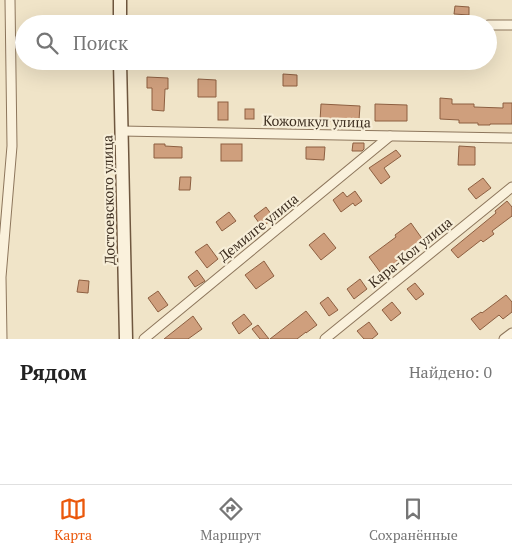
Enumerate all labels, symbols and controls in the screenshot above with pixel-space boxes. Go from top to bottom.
search box [15,15,497,70]
icon: search [33,29,61,57]
text: Поиск [73,30,128,55]
street label: Кожомкул улица [263,111,371,131]
street label: Достоевского улица [97,135,119,265]
street label: Демилге улица [214,189,302,265]
street label: Кара-Кол улица [364,212,456,292]
text: Рядом [20,358,87,386]
text: Найдено: 0 [409,361,492,383]
tab: Карта [54,495,92,544]
tab: Маршрут [200,495,261,544]
tab: Сохранённые [369,495,458,544]

